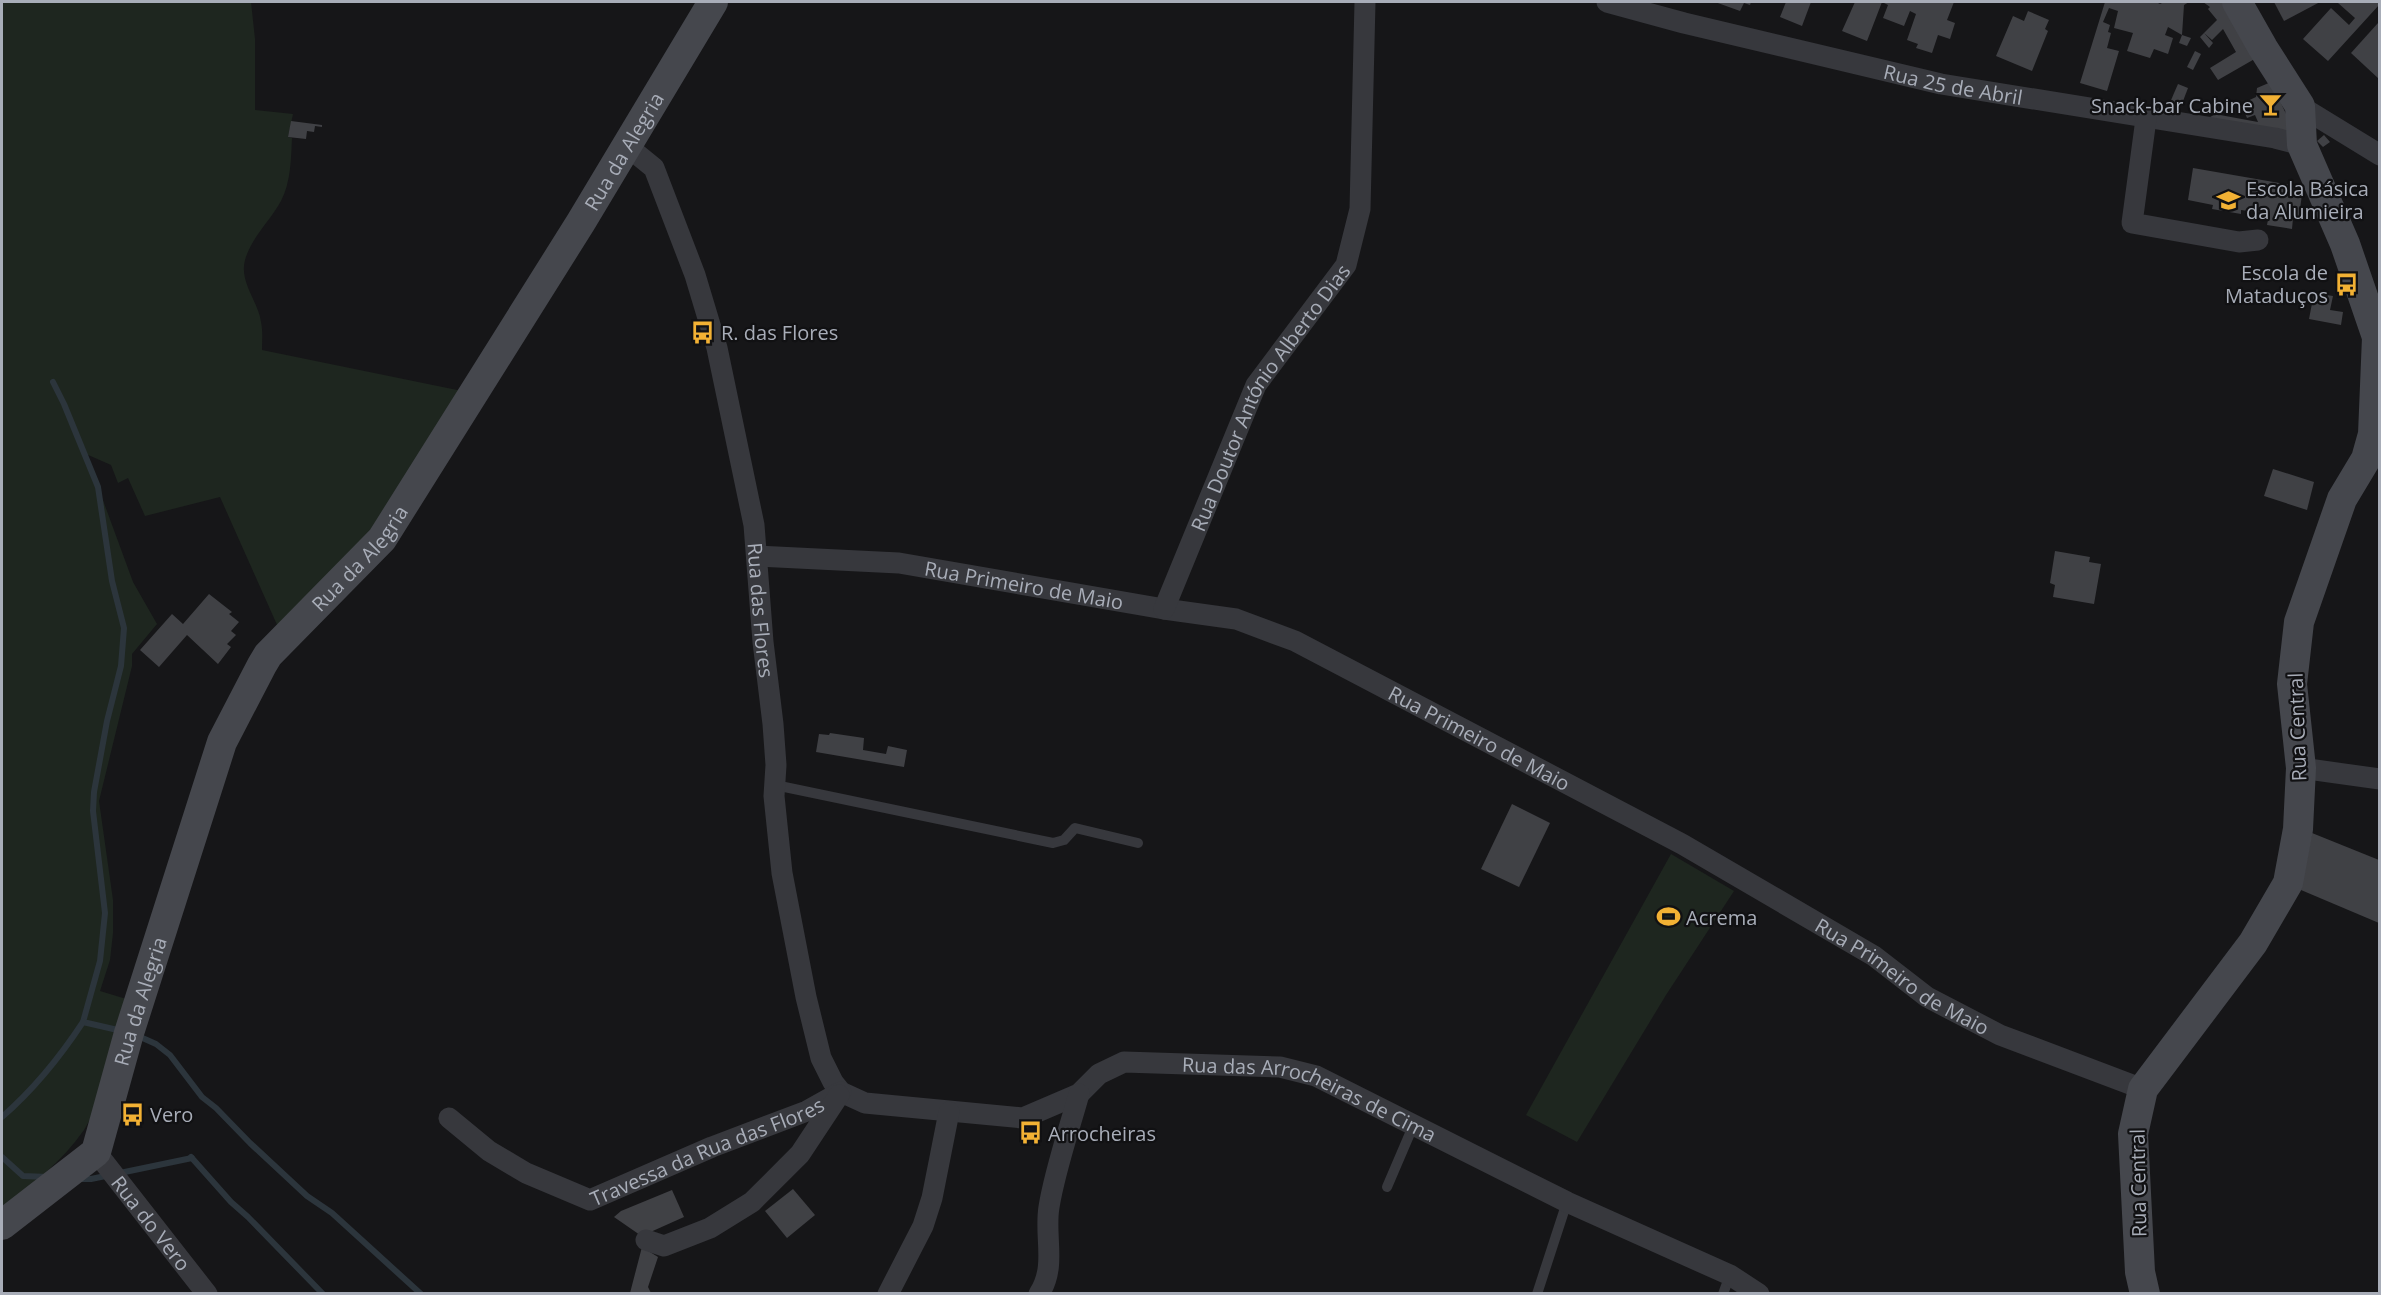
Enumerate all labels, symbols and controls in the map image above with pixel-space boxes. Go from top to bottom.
street label: Rua 25 de Abril [1881,57,2025,110]
street label: Rua da Alegria [578,87,669,215]
place label: Snack-bar Cabine [2091,92,2253,119]
bar icon: Snack-bar Cabine [2258,92,2284,118]
place label: Escola Básica da Alumieira [2246,175,2369,225]
school or university icon: Escola Básica da Alumieira [2215,187,2241,213]
street label: Rua Doutor António Alberto Dias [1184,258,1356,535]
place label: Escola de Mataduços [2225,259,2328,309]
bus stop icon: Escola de Mataduços [2333,271,2359,297]
bus stop icon: R. das Flores [690,319,716,345]
place label: R. das Flores [721,319,838,346]
street label: Rua da Alegria [305,500,414,617]
street label: Rua das Flores [742,542,781,679]
street label: Rua Primeiro de Maio [922,554,1125,615]
street label: Rua Central [2282,672,2312,782]
street label: Rua Primeiro de Maio [1384,679,1575,796]
sports icon: Acrema [1655,904,1681,930]
place label: Acrema [1686,904,1757,931]
street label: Rua Primeiro de Maio [1810,911,1994,1041]
street label: Rua da Alegria [107,933,172,1069]
street label: Rua das Arrocheiras de Cima [1182,1050,1441,1148]
street label: Travessa da Rua das Flores [586,1091,829,1212]
bus stop icon: Vero [119,1101,145,1127]
place label: Vero [150,1101,193,1128]
bus stop icon: Arrocheiras [1017,1120,1043,1146]
place label: Arrocheiras [1048,1120,1156,1147]
street label: Rua Central [2124,1129,2152,1237]
street label: Rua do Vero [106,1170,197,1276]

